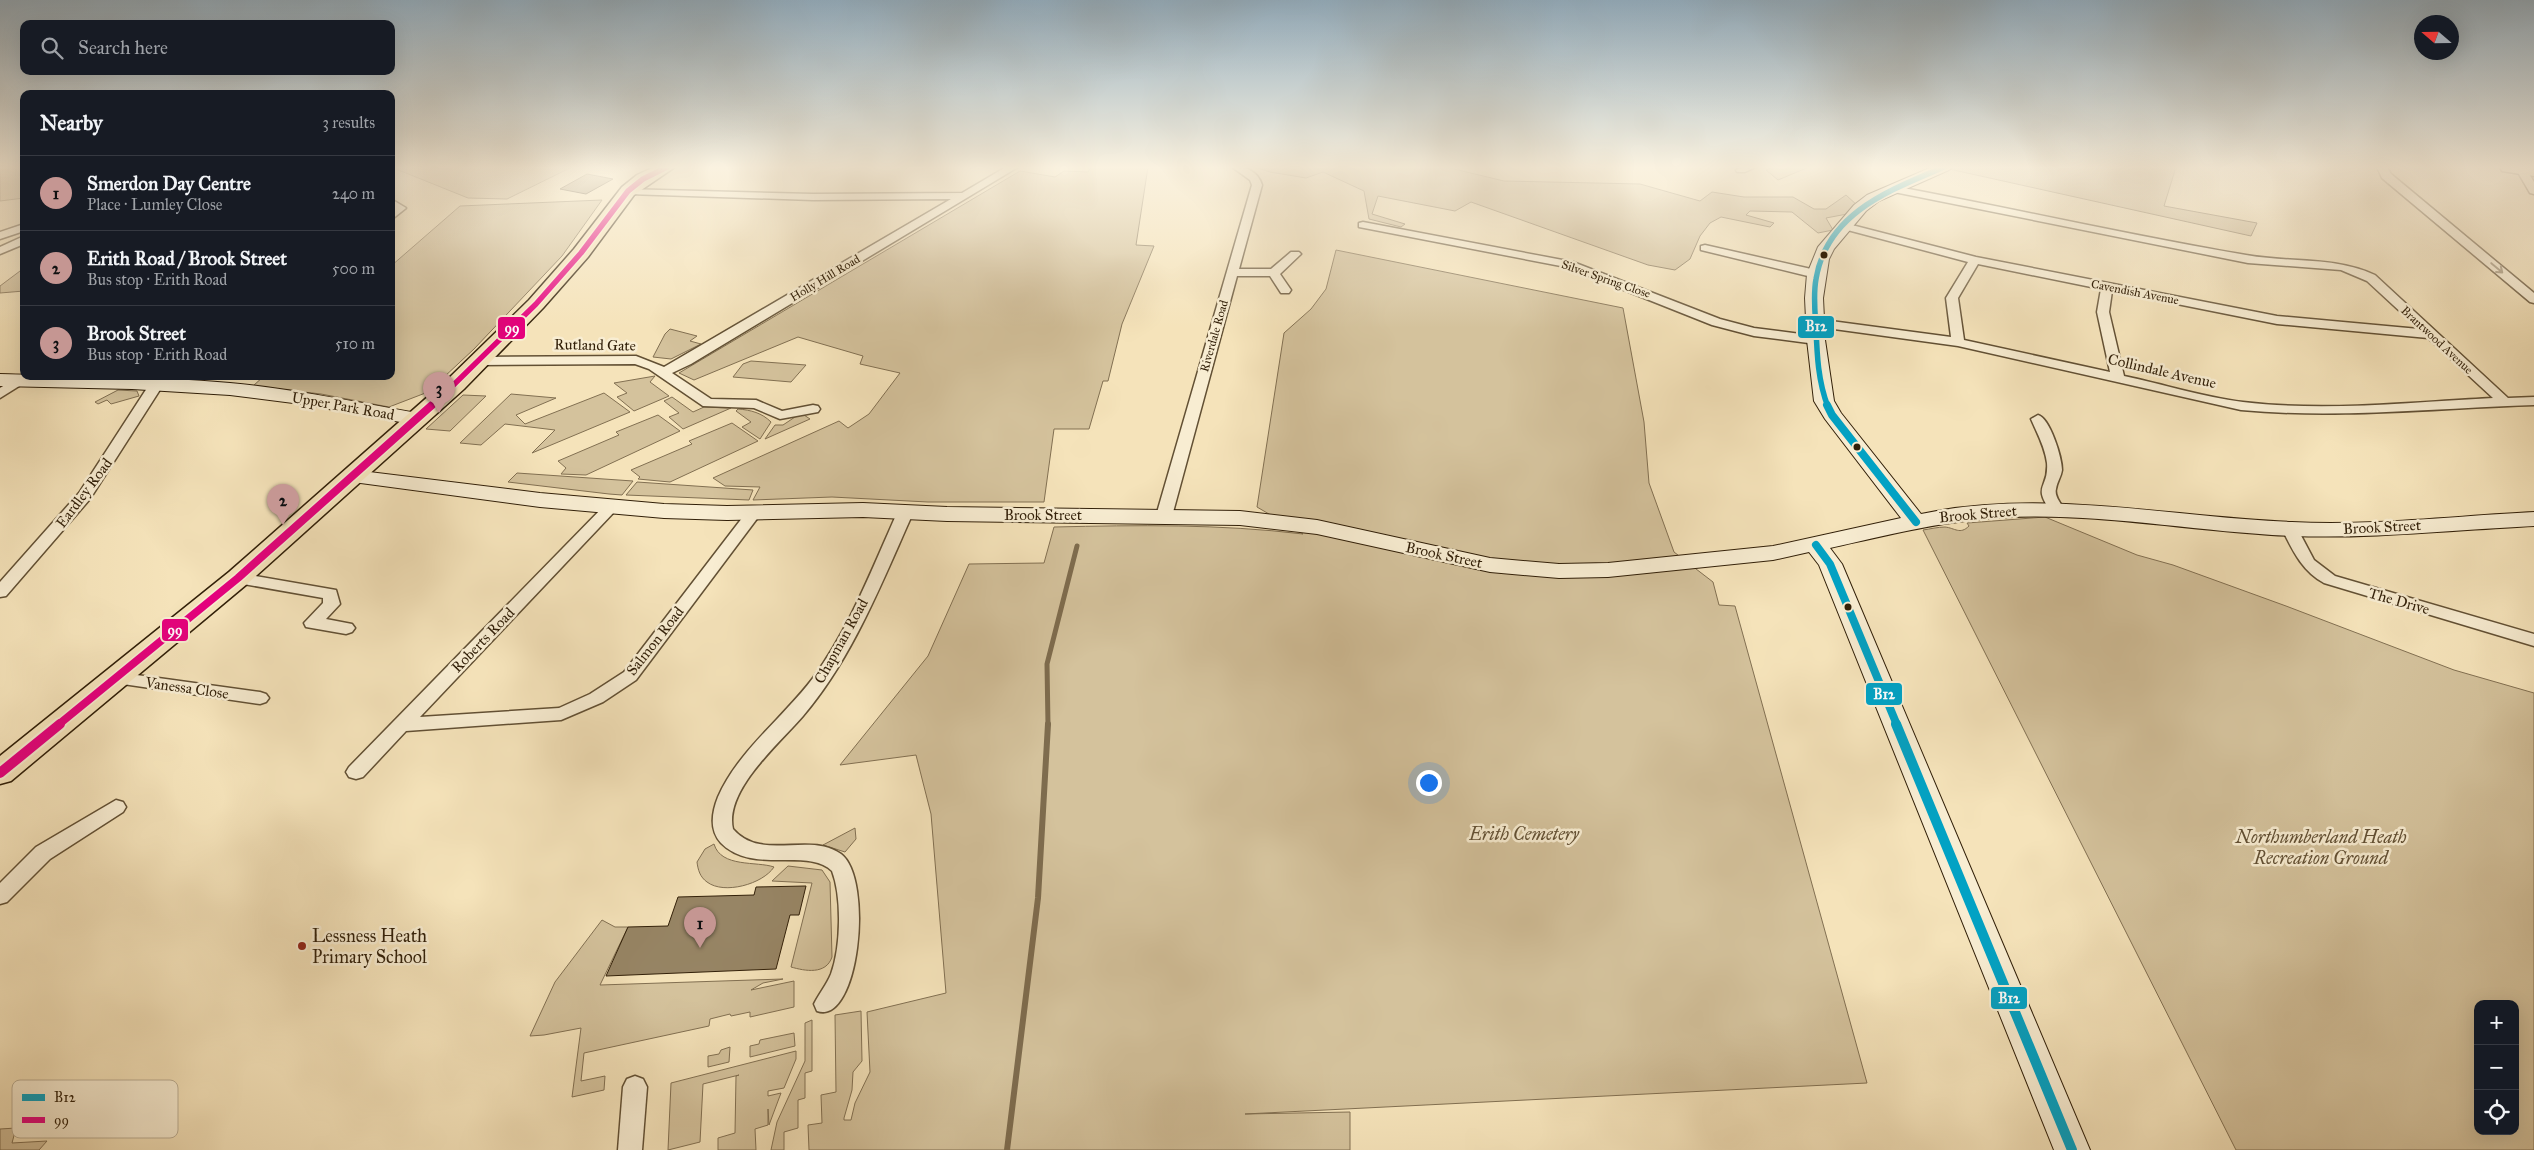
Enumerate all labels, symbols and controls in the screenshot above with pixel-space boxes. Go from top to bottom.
north arrow [2414,15,2459,60]
search box [20,20,395,75]
icon: search [38,34,66,62]
text: Search here [78,36,168,59]
text: Nearby [40,110,103,136]
text: 3 results [322,113,375,132]
text: Smerdon Day Centre [87,172,251,195]
text: 1 [53,184,59,203]
text: 240 m [332,184,375,203]
text: Place · Lumley Close [87,195,222,214]
text: Erith Road / Brook Street [87,247,287,270]
unlabelled marker [1819,250,1829,260]
street label: Holly Hill Road [787,252,863,304]
street label: Silver Spring Close [1559,257,1652,302]
text: 2 [52,259,60,278]
text: 500 m [332,259,375,278]
one-way arrow [2490,262,2503,273]
text: Bus stop · Erith Road [87,270,227,289]
street label: Cavendish Avenue [2090,277,2180,307]
street label: Riverdale Road [1197,298,1231,374]
street label: Brantwood Avenue [2398,303,2476,377]
line badge: B12 [1797,315,1835,339]
line badge: 99 [497,316,526,340]
text: B12 [1805,318,1828,335]
text: 99 [504,320,520,338]
text: Brook Street [87,322,186,345]
text: 3 [53,334,59,353]
text: 510 m [335,334,375,353]
street label: Rutland Gate [554,335,636,355]
text: Bus stop · Erith Road [87,345,227,364]
street label: Collindale Avenue [2106,350,2218,392]
pin: 3 [423,372,455,413]
street label: Upper Park Road [290,388,396,424]
unlabelled marker [1852,442,1862,452]
street label: Eardley Road [52,454,116,531]
pin: 2 [267,484,299,525]
street label: Brook Street [1938,502,2018,526]
street label: Brook Street [1004,506,1083,524]
street label: Brook Street [2343,516,2422,538]
street label: Brook Street [1404,538,1485,572]
street label: The Drive [2366,584,2432,618]
street label: Chapman Road [810,595,872,687]
unlabelled marker [1843,602,1853,612]
street label: Roberts Road [448,603,519,676]
street label: Salmon Road [622,603,688,679]
line badge: 99 [161,618,189,642]
text: 99 [167,622,183,640]
street label: Vanessa Close [143,673,230,703]
line badge: B12 [1865,682,1903,706]
text: B12 [1873,686,1896,703]
your location [1416,770,1442,796]
park label: Erith Cemetery [1468,823,1580,845]
park label: Northumberland Heath Recreation Ground [2234,826,2407,869]
pin: 1 [684,907,716,948]
place label: Lessness Heath Primary School [312,925,427,968]
marker: Lessness Heath Primary School [296,940,308,952]
line badge: B12 [1990,986,2028,1010]
text: B12 [1998,990,2021,1007]
map controls [2474,1000,2519,1135]
button: + [2474,1000,2519,1045]
button: − [2474,1045,2519,1090]
legend [12,1080,178,1138]
text: B12 [54,1089,76,1106]
button: locate [2474,1090,2519,1135]
text: 99 [54,1112,69,1129]

